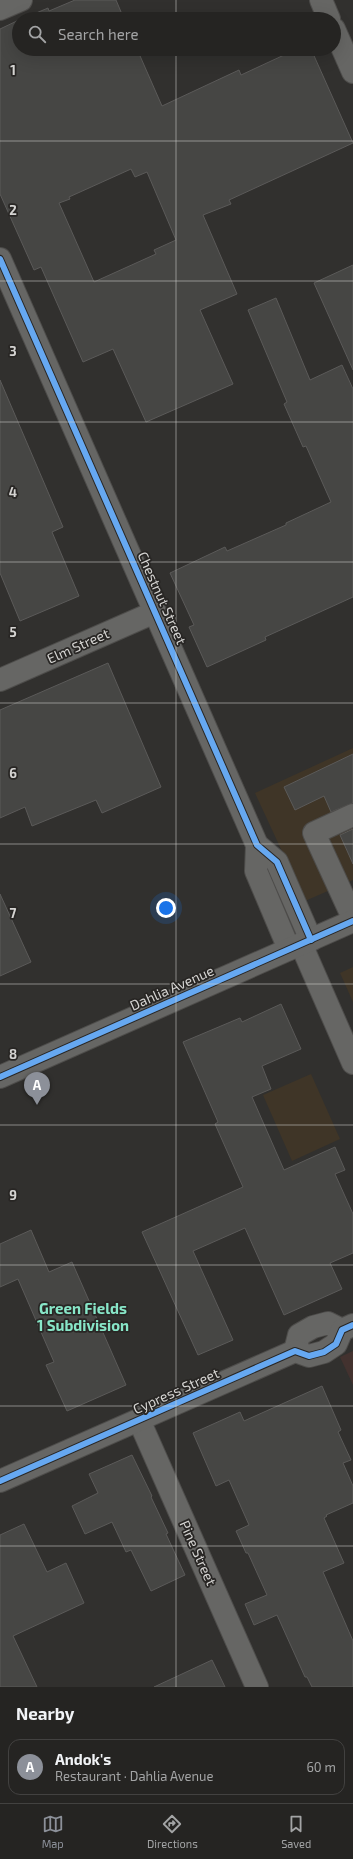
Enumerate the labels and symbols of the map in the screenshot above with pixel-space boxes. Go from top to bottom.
text: 1 [10,62,16,78]
text: 2 [9,202,17,218]
text: 3 [9,343,17,359]
text: 4 [9,484,17,500]
street label: Chestnut Street [134,549,190,647]
text: 5 [9,624,17,640]
street label: Elm Street [44,624,112,667]
text: 6 [9,765,17,781]
your location [156,898,176,918]
text: 7 [10,905,17,921]
street label: Dahlia Avenue [127,961,216,1014]
text: 8 [9,1046,17,1062]
pin: A [24,1072,50,1105]
text: 9 [9,1187,17,1203]
district label: Green Fields 1 Subdivision [37,1299,129,1334]
street label: Cypress Street [130,1364,222,1417]
street label: Pine Street [177,1518,220,1588]

